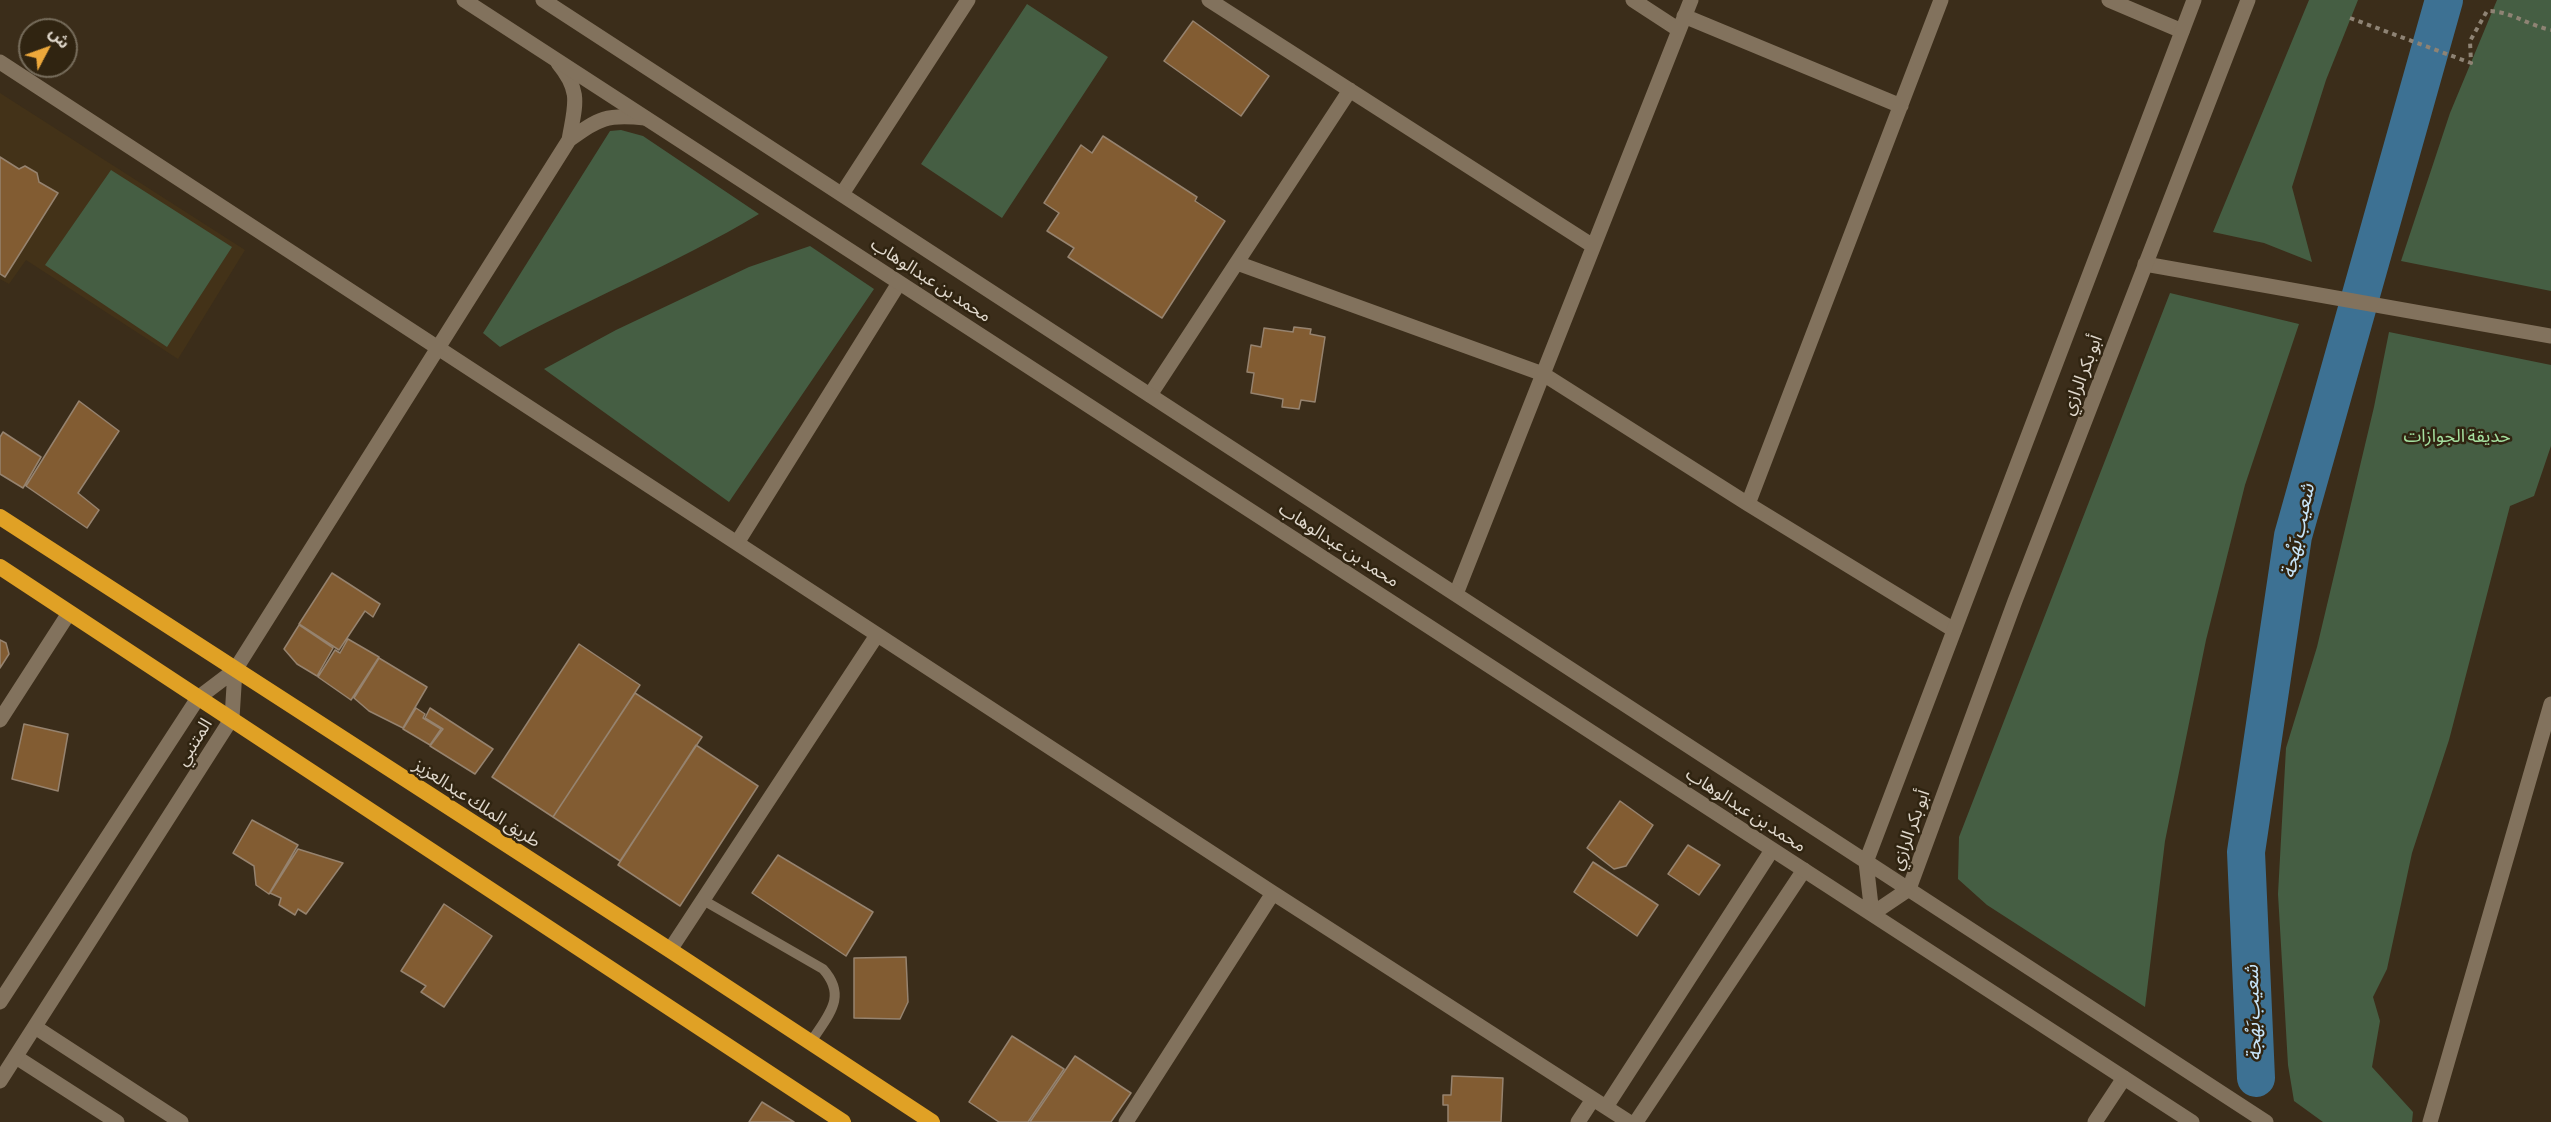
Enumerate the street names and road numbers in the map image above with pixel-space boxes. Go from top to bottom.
street label: محمد بن عبدالوهاب [867,233,995,327]
street label: أبو بكر الرازي [2057,332,2107,418]
street label: محمد بن عبدالوهاب [1275,498,1403,592]
street label: المتنبي [171,714,217,770]
street label: طريق الملك عبدالعزيز [409,754,545,852]
street label: محمد بن عبدالوهاب [1682,763,1810,857]
street label: أبو بكر الرازي [1886,787,1934,873]

